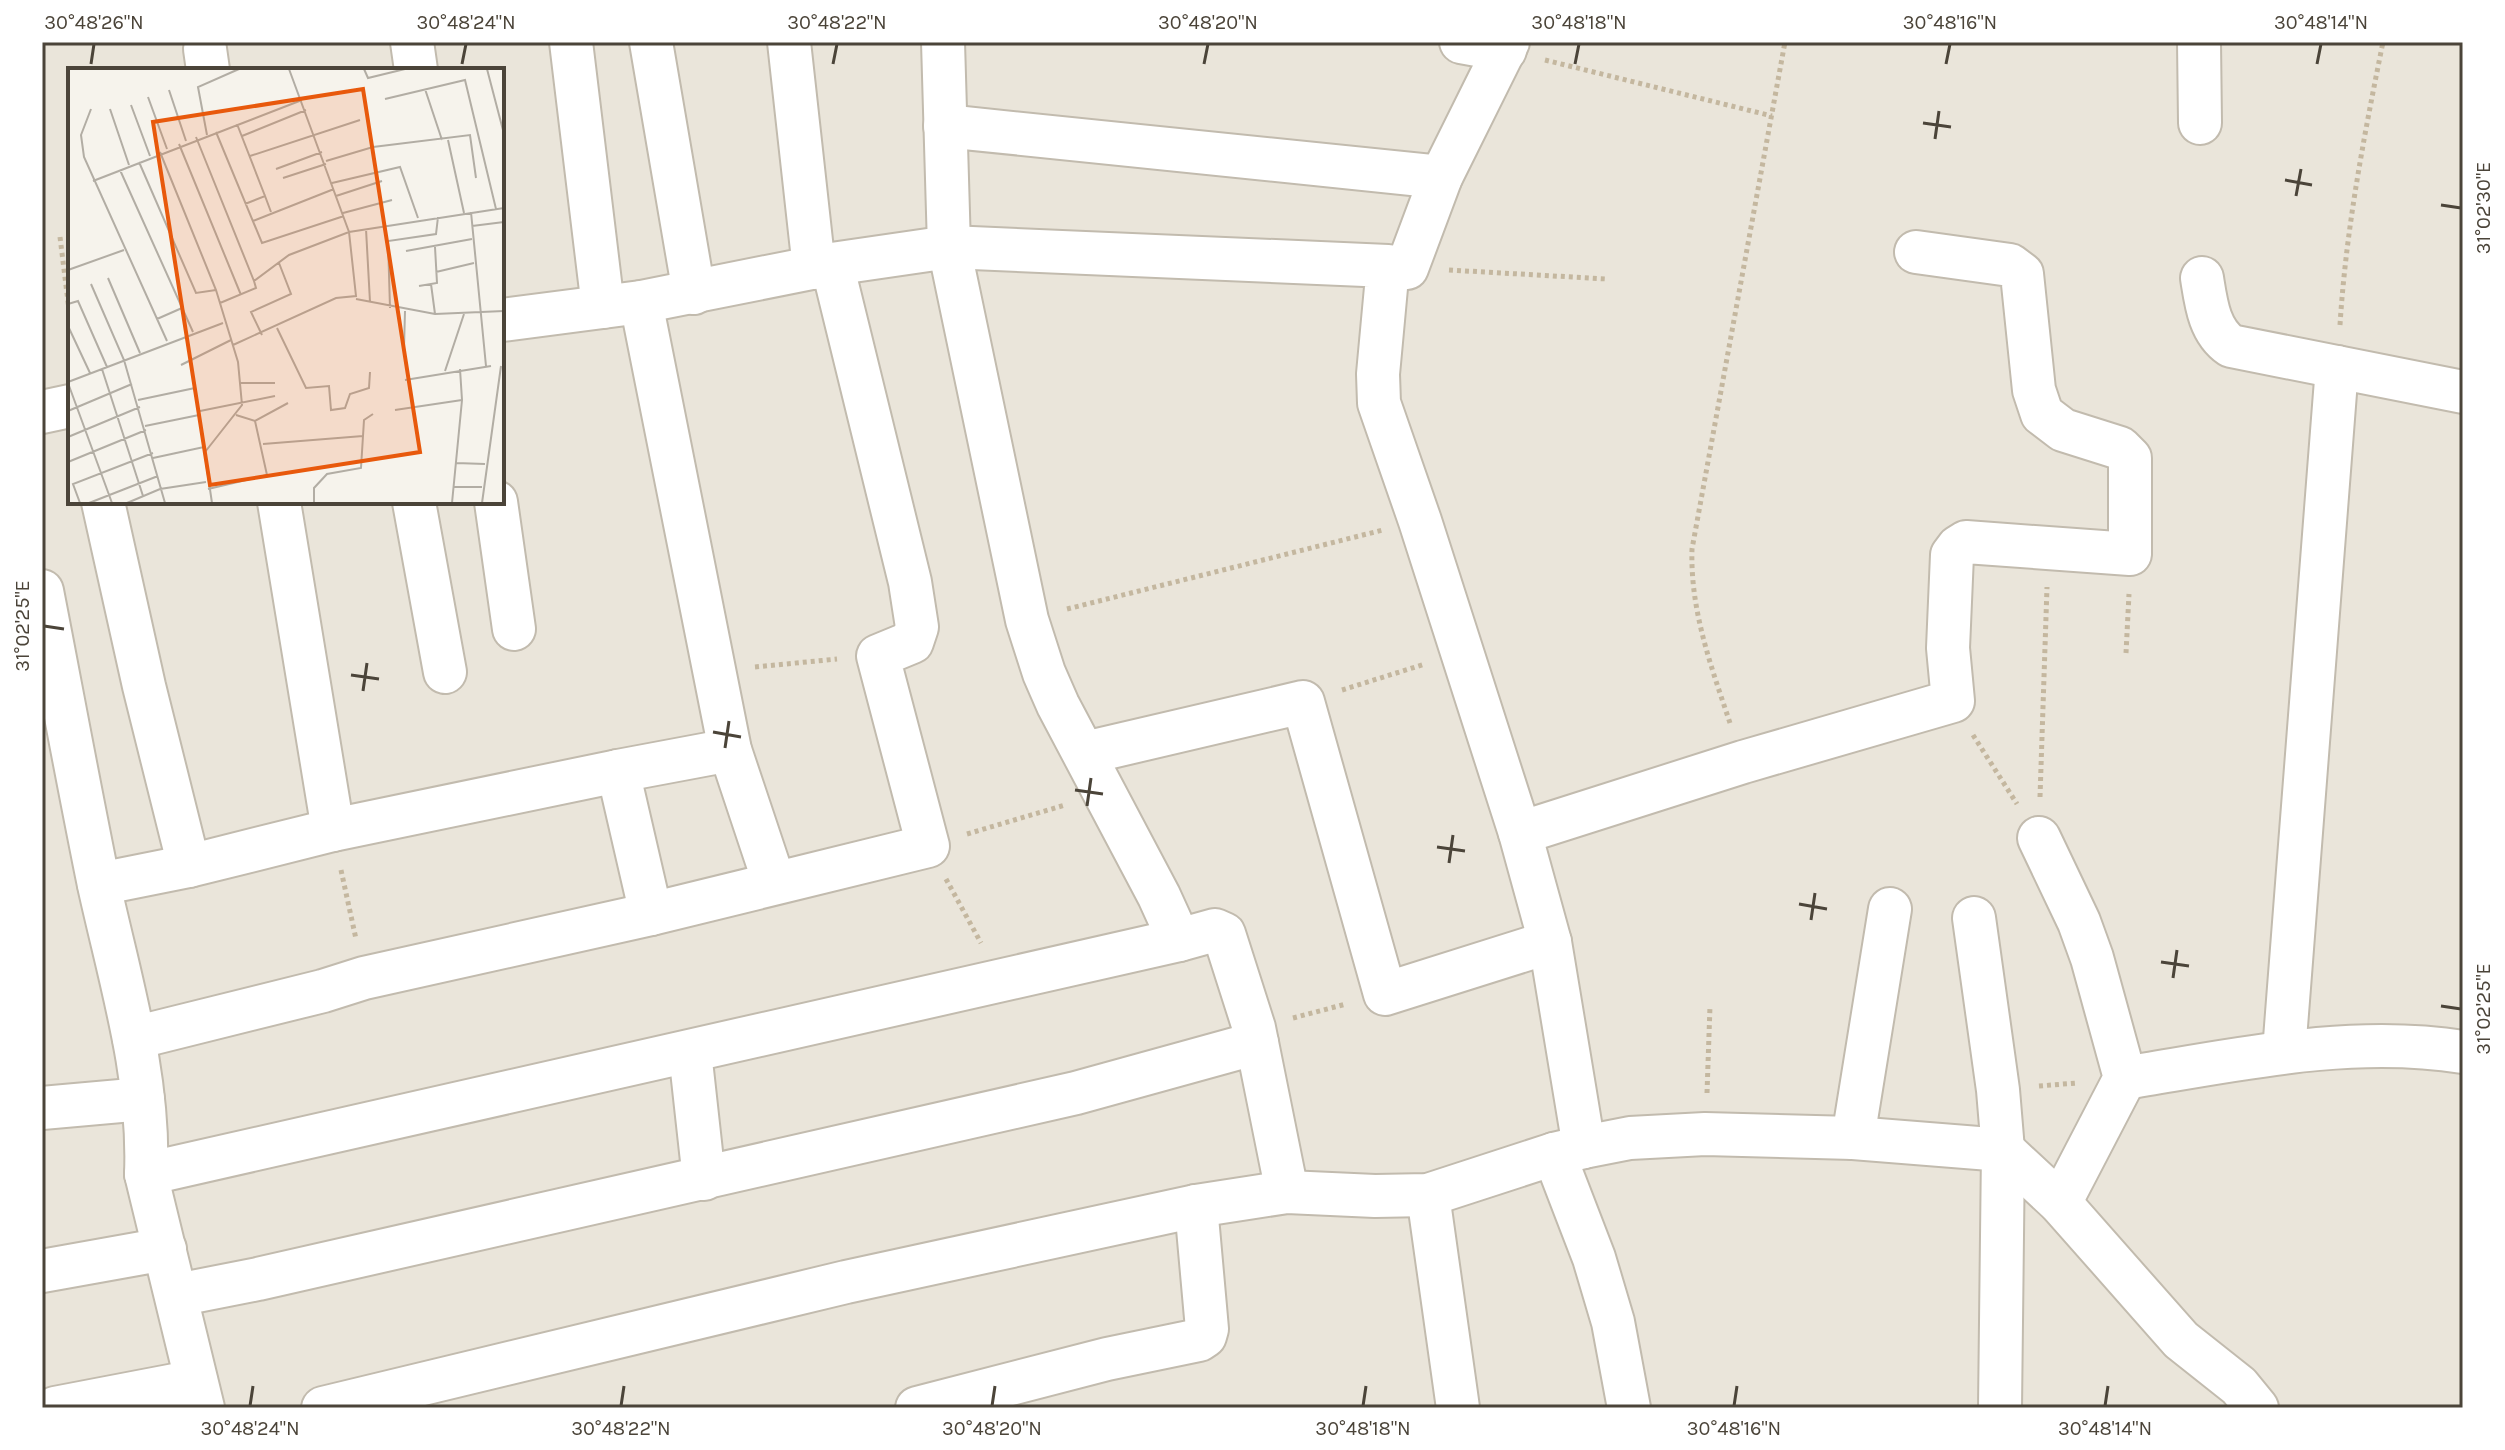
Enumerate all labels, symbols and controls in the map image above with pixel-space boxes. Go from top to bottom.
text: 30°48'26"N [44,11,144,34]
text: 30°48'24"N [416,11,516,34]
text: 30°48'22"N [787,11,887,34]
text: 30°48'20"N [1158,11,1258,34]
text: 30°48'18"N [1531,11,1627,34]
text: 30°48'16"N [1903,11,1997,34]
text: 30°48'14"N [2274,11,2368,34]
inset map [68,68,504,504]
text: 31°02'30"E [2472,162,2495,254]
text: 31°02'25"E [11,580,34,672]
text: 31°02'25"E [2472,963,2495,1055]
text: 30°48'24"N [200,1417,300,1440]
text: 30°48'22"N [571,1417,671,1440]
text: 30°48'20"N [942,1417,1042,1440]
text: 30°48'18"N [1315,1417,1411,1440]
text: 30°48'16"N [1687,1417,1781,1440]
text: 30°48'14"N [2058,1417,2152,1440]

